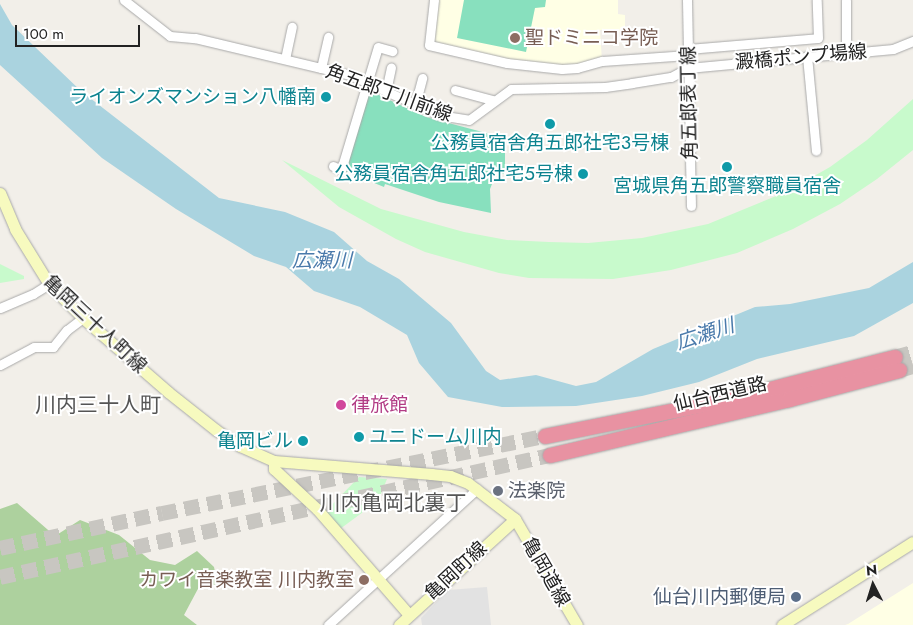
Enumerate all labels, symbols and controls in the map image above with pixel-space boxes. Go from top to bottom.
scale bar [18,15,142,47]
text: 100 m [23,23,64,45]
place label: 聖ドミニコ学院 [525,27,658,49]
marker: 聖ドミニコ学院 [509,32,521,44]
street label: 澱橋ポンプ場線 [734,40,868,74]
street label: 角五郎表丁線 [677,46,701,160]
street label: 角五郎丁川前線 [323,60,455,126]
place label: ライオンズマンション八幡南 [69,86,316,108]
marker: ライオンズマンション八幡南 [320,91,332,103]
marker: 公務員宿舎角五郎社宅3号棟 [544,118,556,130]
place label: 公務員宿舎角五郎社宅3号棟 [431,132,669,154]
marker: 宮城県角五郎警察職員宿舎 [721,161,733,173]
place label: 公務員宿舎角五郎社宅5号棟 [334,163,573,185]
marker: 公務員宿舎角五郎社宅5号棟 [577,168,589,180]
place label: 宮城県角五郎警察職員宿舎 [613,175,841,197]
water label: 広瀬川 [292,248,352,272]
street label: 亀岡三十人町線 [39,270,151,378]
water label: 広瀬川 [673,313,737,355]
street label: 仙台西道路 [671,372,769,416]
district label: 川内三十人町 [35,392,161,418]
place label: 律旅館 [351,394,408,416]
marker: 律旅館 [335,399,347,411]
place label: ユニドーム川内 [369,426,502,448]
place label: 亀岡ビル [217,430,293,452]
marker: ユニドーム川内 [353,431,365,443]
marker: 亀岡ビル [297,435,309,447]
place label: 法楽院 [508,480,565,502]
marker: 法楽院 [492,485,504,497]
district label: 川内亀岡北裏丁 [320,490,466,516]
street label: 亀岡道線 [517,533,575,611]
street label: 亀岡町線 [420,537,492,605]
north arrow [848,560,898,610]
text: N [865,560,878,581]
place label: カワイ音楽教室 川内教室 [139,569,354,591]
marker: カワイ音楽教室 川内教室 [358,574,370,586]
place label: 仙台川内郵便局 [653,586,786,608]
marker: 仙台川内郵便局 [790,591,802,603]

